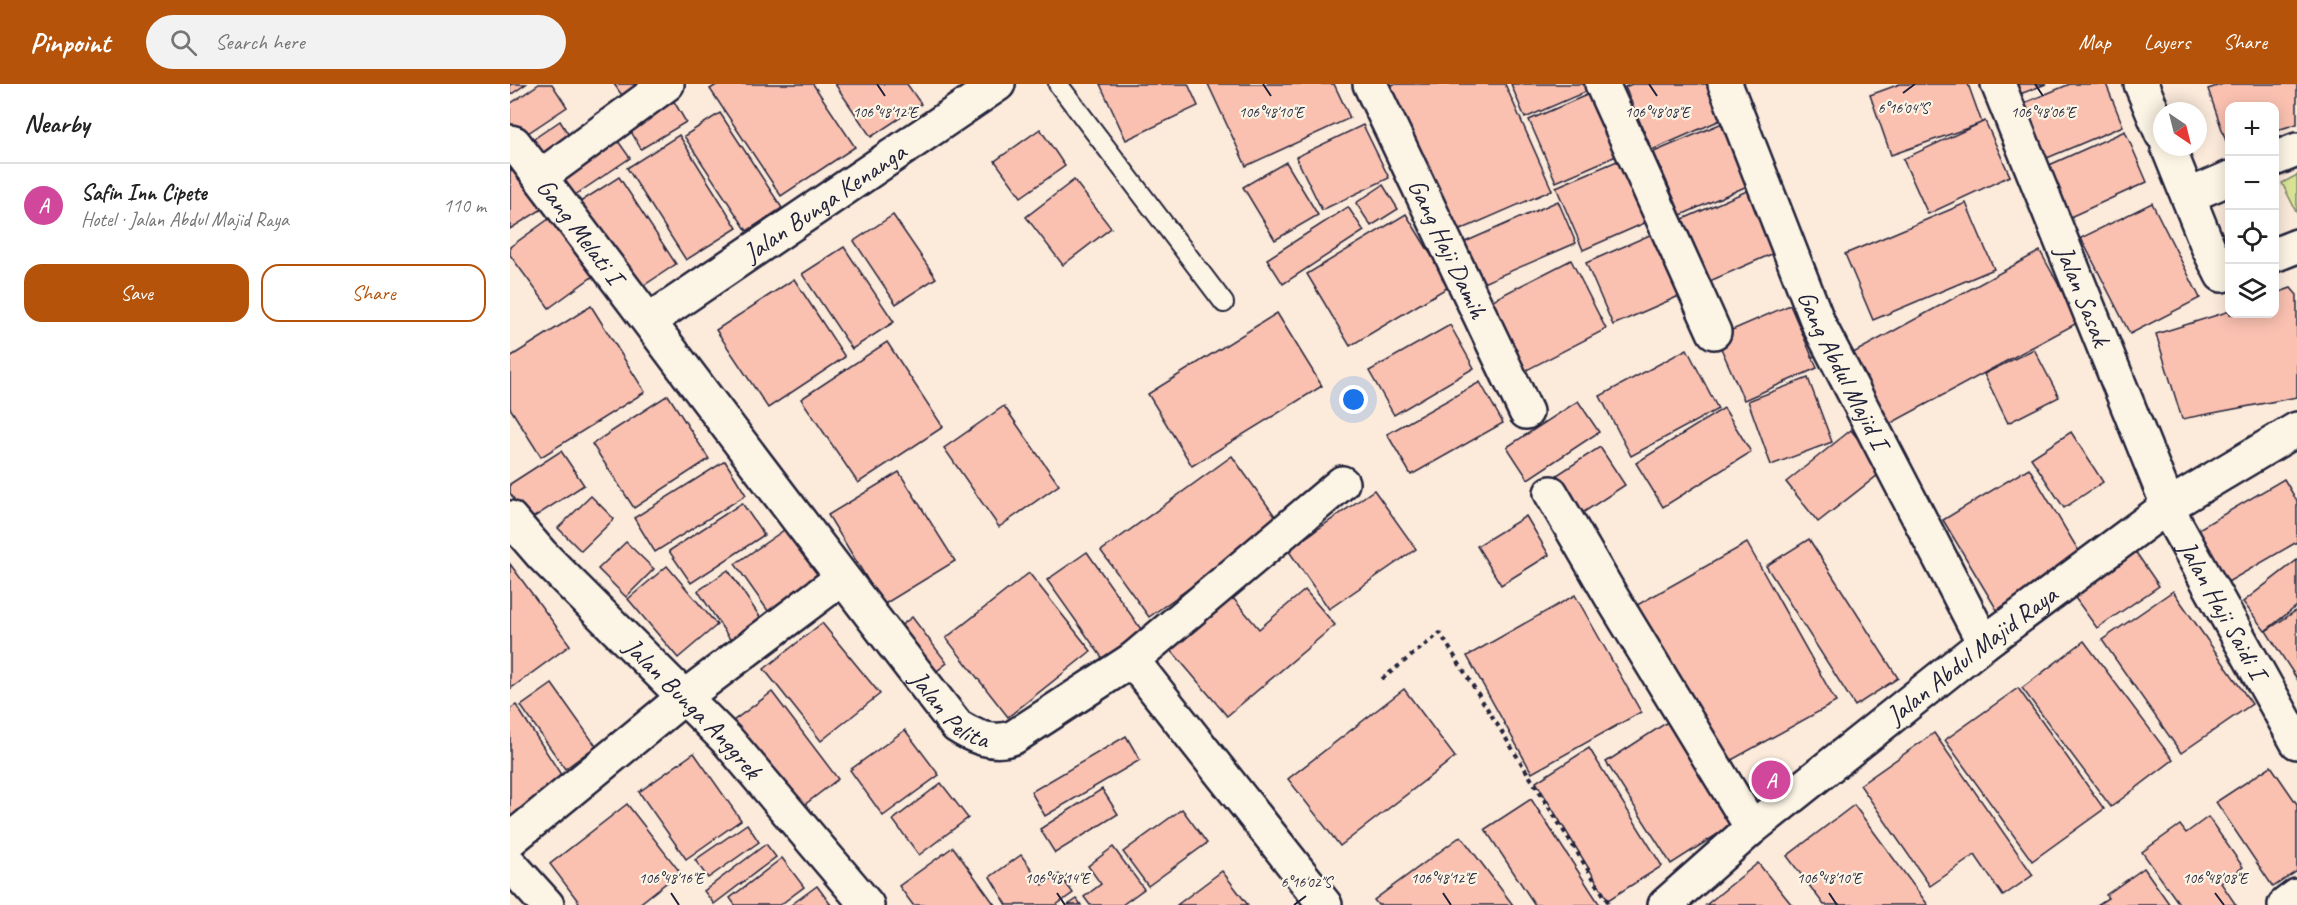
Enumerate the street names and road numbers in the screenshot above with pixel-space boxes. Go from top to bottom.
street label: Jalan Bunga Kenanga [735,135,914,270]
street label: Gang Melati I [529,172,634,295]
street label: Gang Haji Damih [1400,174,1495,325]
street label: Jalan Sasak [2047,239,2119,353]
street label: Gang Abdul Majid I [1790,286,1899,459]
street label: Jalan Haji Saidi I [2170,533,2277,689]
street label: Jalan Abdul Majid Raya [1878,577,2065,733]
street label: Jalan Bunga Anggrek [616,629,770,788]
street label: Jalan Pelita [901,662,994,756]

